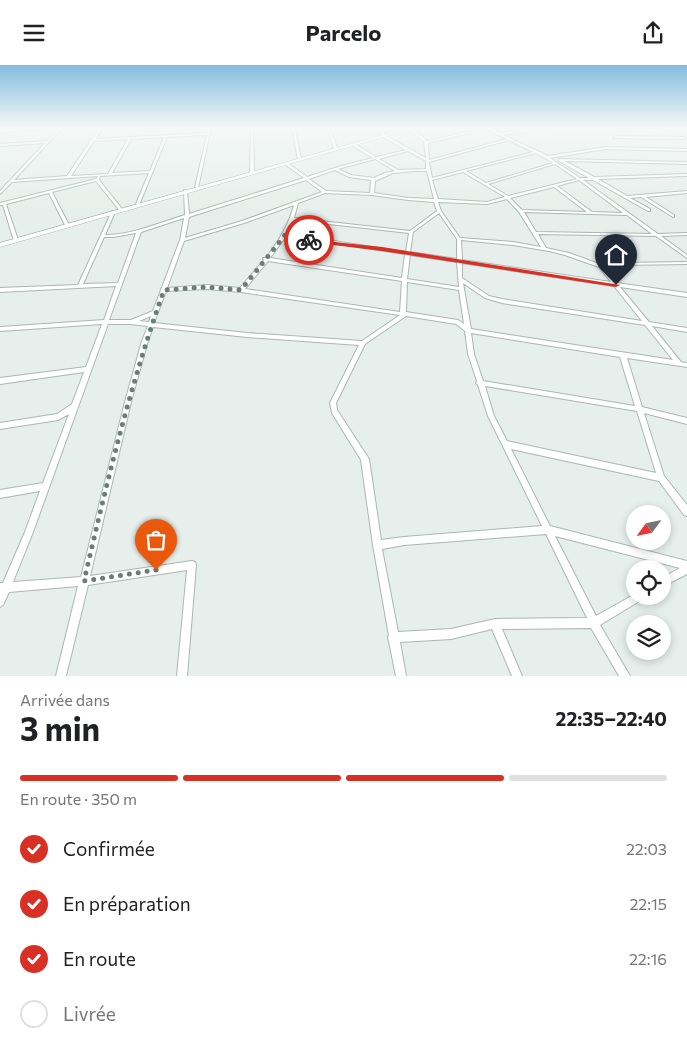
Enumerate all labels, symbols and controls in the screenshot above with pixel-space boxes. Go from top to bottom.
icon: menu [20,19,48,47]
text: Parcelo [305,19,382,46]
icon: share [639,19,667,47]
courier [284,215,334,265]
icon: bike [295,226,323,254]
pin [595,234,637,285]
icon: home [602,241,630,269]
north arrow [626,505,671,550]
map controls [626,505,671,660]
pin [135,519,177,570]
icon: bag [142,526,170,554]
button: locate [626,560,671,605]
button: layers [626,615,671,660]
text: Arrivée dans [20,690,110,709]
text: 22:35–22:40 [556,707,667,730]
text: 3 min [20,708,100,748]
text: En route · 350 m [20,789,137,808]
icon: check [20,835,48,863]
text: Confirmée [63,837,155,860]
text: 22:03 [626,839,667,858]
icon: check [20,890,48,918]
text: En préparation [63,892,191,915]
text: 22:15 [629,894,667,913]
icon: check [20,945,48,973]
text: En route [63,947,136,970]
text: 22:16 [629,949,667,968]
text: Livrée [63,1002,116,1025]

